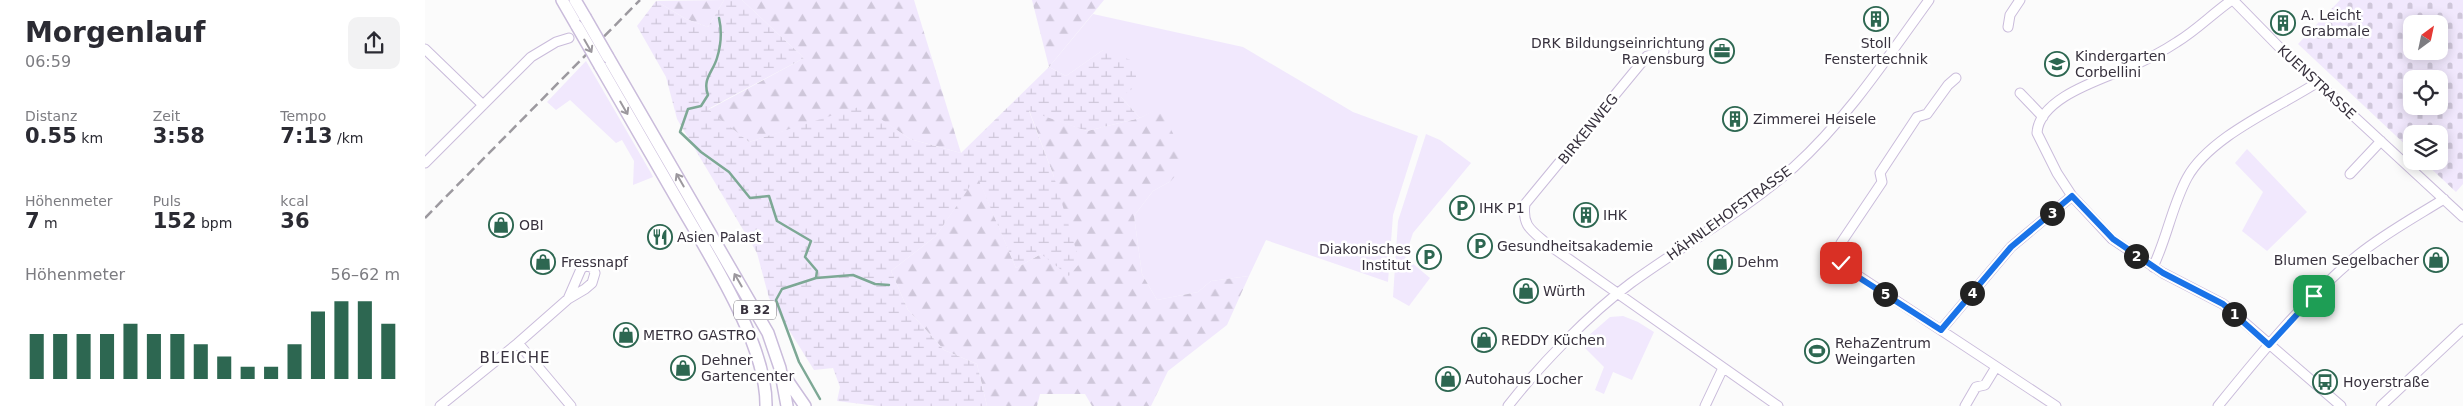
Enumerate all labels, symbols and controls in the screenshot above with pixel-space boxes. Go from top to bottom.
building icon: Stoll Fenstertechnik [1863,6,1889,32]
place label: A. Leicht Grabmale [2301,7,2370,39]
building icon: A. Leicht Grabmale [2270,10,2296,36]
north arrow [2403,15,2447,60]
map controls [2403,15,2448,170]
text: Morgenlauf [25,16,205,49]
button: share [348,17,400,69]
place label: DRK Bildungseinrichtung Ravensburg [1531,35,1705,67]
place label: Stoll Fenstertechnik [1824,35,1929,67]
one-way arrow [584,38,594,52]
office icon: DRK Bildungseinrichtung Ravensburg [1709,38,1735,64]
street label: KUENSTRASSE [2275,42,2359,122]
place label: Kindergarten Corbellini [2075,48,2166,80]
school or university icon: Kindergarten Corbellini [2044,51,2070,77]
text: 06:59 [25,52,71,71]
button: locate [2403,70,2448,115]
street label: BIRKENWEG [1555,91,1621,167]
one-way arrow [620,100,630,115]
building icon: Zimmerei Heisele [1722,106,1748,132]
text: Distanz [25,108,77,124]
text: Zeit [153,108,180,124]
text: Tempo [280,108,326,124]
place label: Zimmerei Heisele [1753,111,1876,127]
text: 0.55 [25,124,77,148]
text: 3:58 [153,124,205,148]
text: 7:13 [280,124,333,148]
button: layers [2403,125,2448,170]
text: km [77,130,103,146]
text: /km [333,130,363,146]
street label: HÄHNLEHOFSTRASSE [1663,162,1794,264]
one-way arrow [675,174,685,188]
text: Höhenmeter [25,193,113,209]
text: Puls [153,193,181,209]
text: kcal [280,193,309,209]
parking icon: IHK P1 [1449,195,1475,221]
place label: IHK P1 [1479,200,1525,216]
pin: 3 [2039,200,2065,226]
building icon: IHK [1573,202,1599,228]
text: 3 [2048,205,2057,221]
place label: IHK [1603,207,1628,223]
text: 7 [25,209,40,233]
text: 152 [153,209,197,233]
text: 36 [280,209,310,233]
shop icon: OBI [488,212,514,238]
text: m [40,215,58,231]
text: bpm [197,215,232,231]
place label: OBI [519,217,544,233]
restaurant icon: Asien Palast [647,224,673,250]
place label: Asien Palast [677,229,762,245]
parking icon: Gesundheitsakademie [1467,233,1493,259]
place label: Gesundheitsakademie [1497,238,1653,254]
place label: Diakonisches Institut [1319,241,1412,273]
pin [1820,242,1862,284]
parking icon: Diakonisches Institut [1416,244,1442,270]
pin: 2 [2123,244,2149,268]
shop icon: Blumen Segelbacher [2423,247,2449,273]
text: 2 [2132,248,2141,264]
shop icon: Fressnapf [530,249,556,275]
shop icon: Dehm [1707,249,1733,275]
icon: check [1827,249,1855,277]
place label: Blumen Segelbacher [2274,252,2419,268]
place label: Fressnapf [561,254,629,270]
place label: Dehm [1737,254,1779,270]
text: Höhenmeter [25,265,125,284]
text: 56–62 m [331,265,400,284]
one-way arrow [733,273,743,288]
pin [2293,275,2335,317]
shop icon: Würth [1513,278,1539,304]
pin: 4 [1959,280,1985,306]
pin: 5 [1873,282,1897,306]
icon: arrive [2300,282,2328,310]
place label: Würth [1543,283,1585,299]
text: 4 [1968,285,1977,301]
text: 5 [1881,286,1890,302]
road number: B 32 [734,300,776,320]
pin: 1 [2221,302,2247,326]
text: 1 [2230,306,2239,322]
shop icon: METRO GASTRO [613,322,639,348]
place label: METRO GASTRO [643,327,756,343]
shop icon: REDDY Küchen [1471,327,1497,353]
place label: REDDY Küchen [1501,332,1605,348]
place label: RehaZentrum Weingarten [1835,335,1931,367]
sports icon: RehaZentrum Weingarten [1804,338,1830,364]
district label: BLEICHE [480,349,550,367]
place label: Dehner Gartencenter [701,352,794,384]
shop icon: Dehner Gartencenter [670,355,696,381]
shop icon: Autohaus Locher [1435,366,1461,392]
bus stop icon: Hoyerstraße [2312,369,2338,395]
place label: Autohaus Locher [1465,371,1583,387]
place label: Hoyerstraße [2343,374,2429,390]

